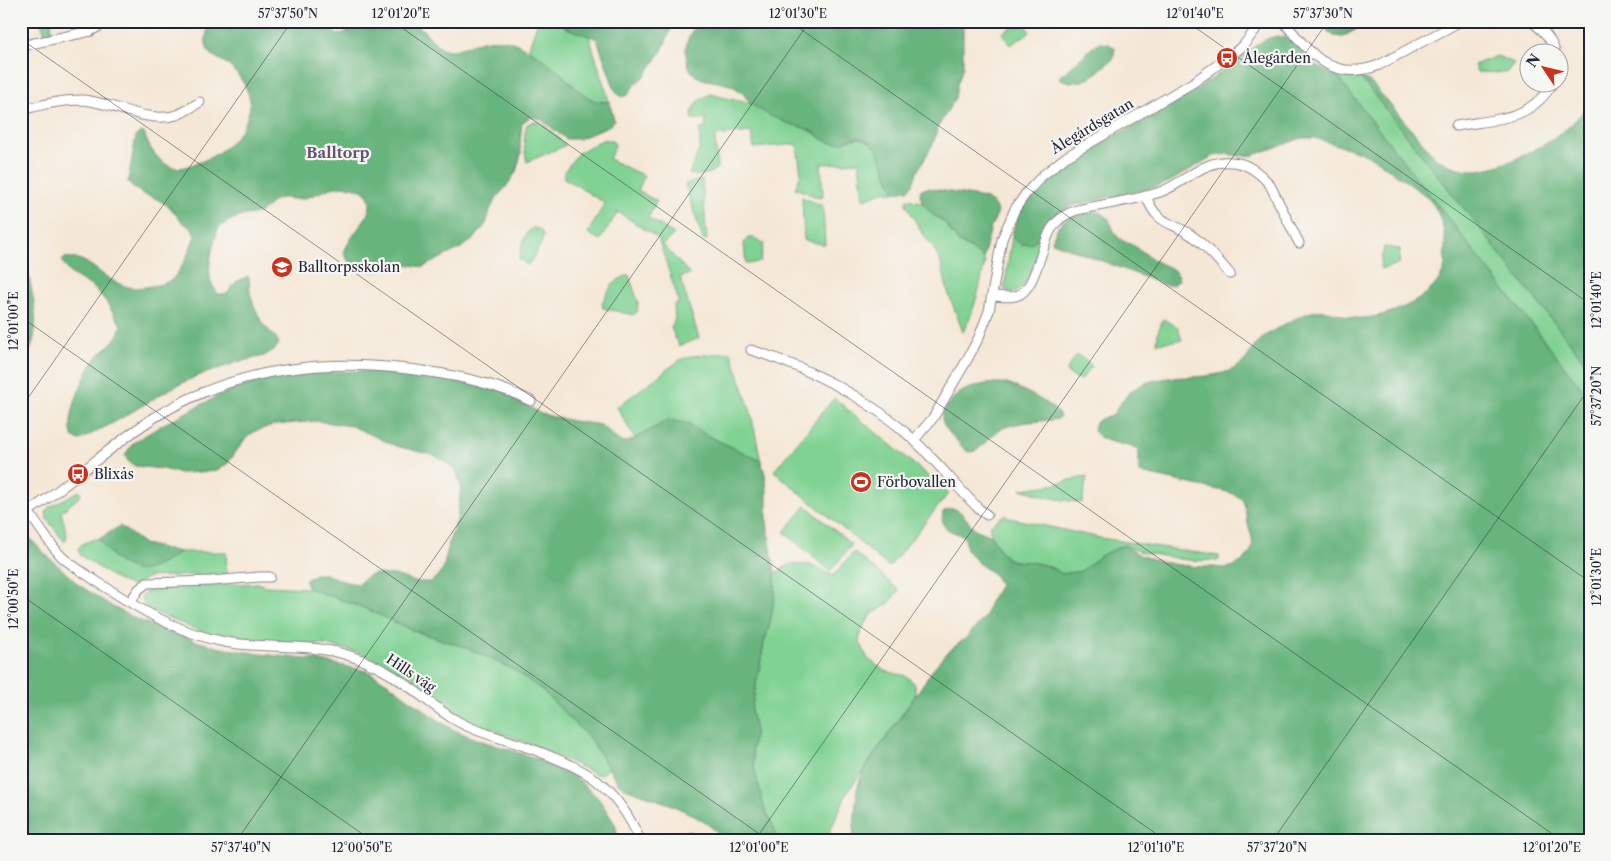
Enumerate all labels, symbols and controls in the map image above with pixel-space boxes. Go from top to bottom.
text: 57°37'50"N [258,6,318,21]
text: 12°01'20"E [372,6,430,21]
text: 12°01'30"E [769,6,827,21]
text: 12°01'40"E [1166,6,1224,21]
text: 57°37'30"N [1293,6,1353,21]
north arrow [1518,42,1568,92]
bus stop icon: Ålegården [1215,46,1239,70]
place label: Ålegården [1242,48,1311,67]
text: N [1522,50,1544,71]
street label: Ålegårdsgatan [1046,93,1137,158]
district label: Balltorp [306,143,370,162]
school or university icon: Balltorpsskolan [270,255,294,279]
place label: Balltorpsskolan [298,258,400,276]
text: 12°01'40"E [1589,271,1604,329]
text: 12°01'00"E [6,292,21,350]
text: 57°37'20"N [1589,366,1604,426]
bus stop icon: Blixås [66,462,90,486]
place label: Blixås [94,465,134,483]
sports icon: Förbovallen [849,470,873,494]
place label: Förbovallen [877,473,956,491]
text: 12°01'30"E [1589,548,1604,606]
text: 12°00'50"E [6,569,21,629]
street label: Hills väg [383,650,440,696]
text: 57°37'40"N [211,840,271,855]
text: 12°00'50"E [332,840,392,855]
text: 12°01'00"E [730,840,788,855]
text: 12°01'10"E [1128,840,1184,855]
text: 57°37'20"N [1247,840,1307,855]
text: 12°01'20"E [1523,840,1581,855]

